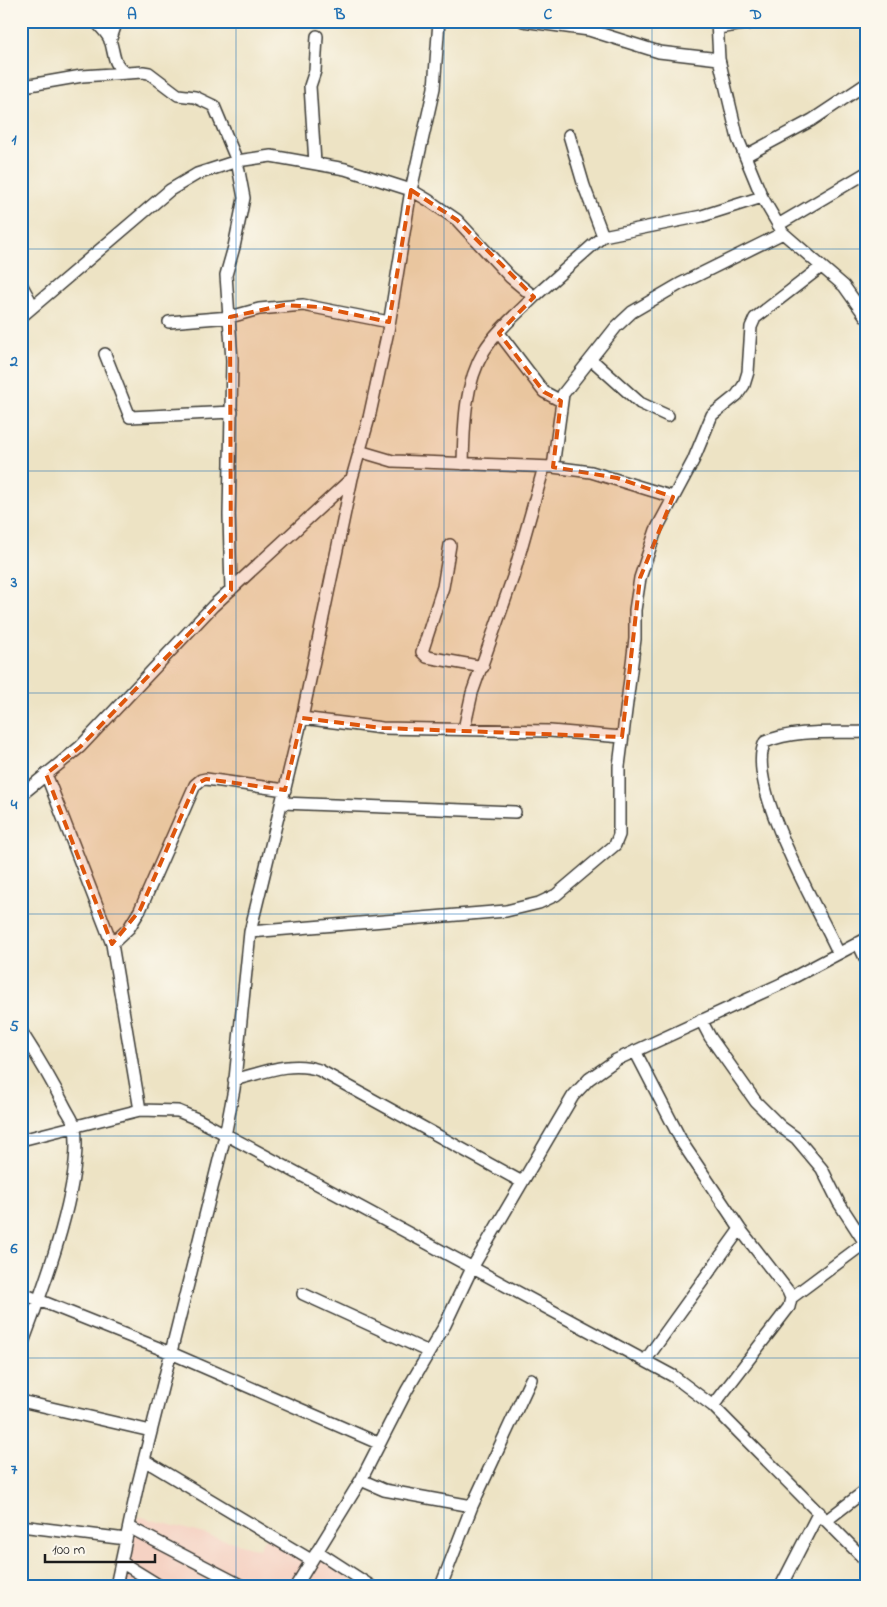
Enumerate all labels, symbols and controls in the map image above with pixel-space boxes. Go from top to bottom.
text: A [127,3,137,27]
text: B [334,3,346,27]
text: C [544,3,553,27]
text: D [749,3,762,27]
text: 1 [11,128,17,152]
text: 2 [9,350,18,374]
text: 3 [10,571,18,595]
text: 4 [10,793,18,817]
text: 5 [9,1015,19,1039]
text: 6 [9,1237,18,1261]
text: 7 [11,1458,18,1482]
scale bar [45,1532,155,1564]
text: 100 m [52,1539,85,1561]

